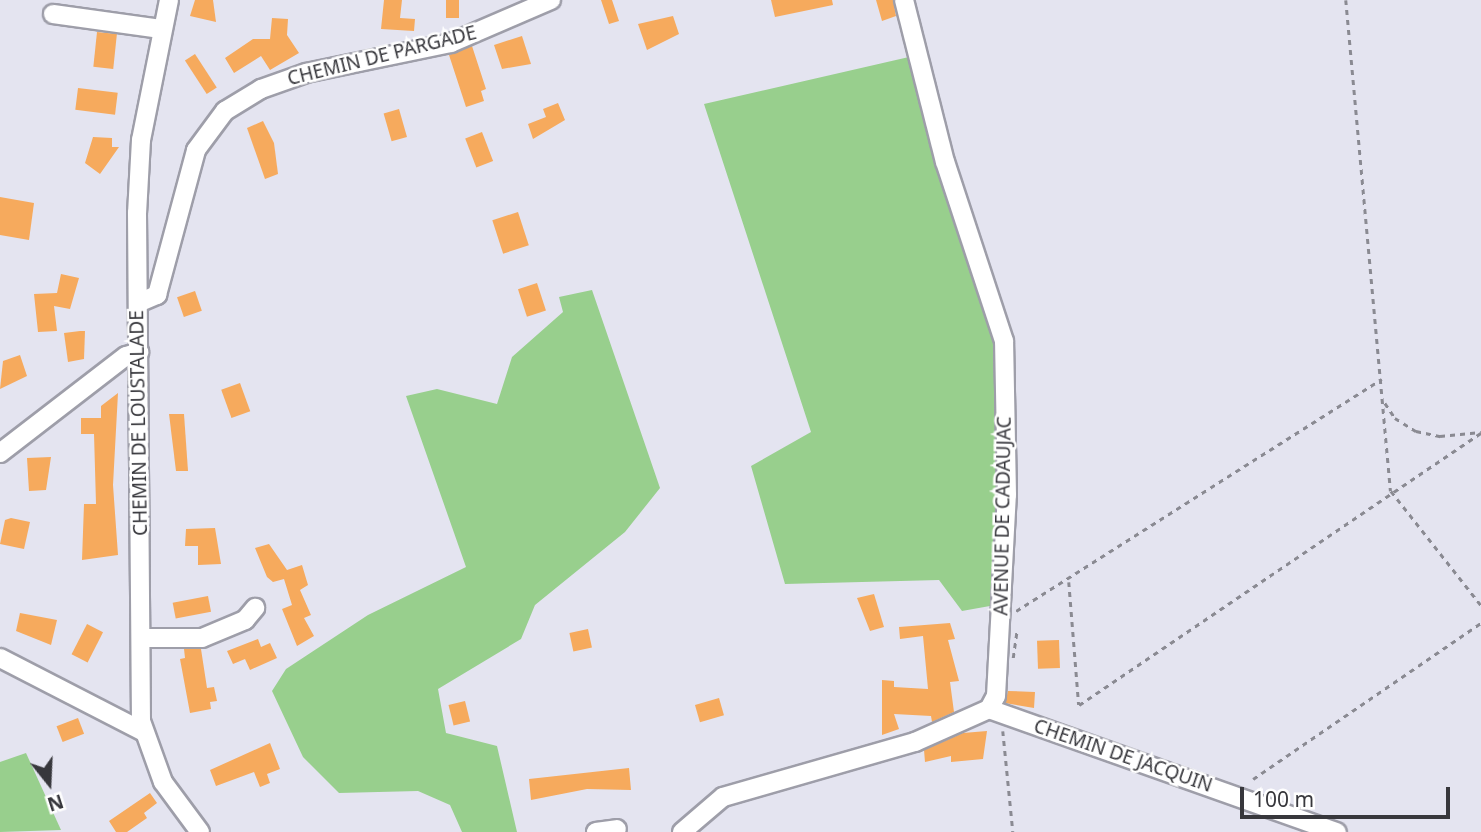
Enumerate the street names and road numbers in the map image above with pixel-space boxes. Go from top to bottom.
street label: CHEMIN DE PARGADE [285,21,479,91]
street label: CHEMIN DE LOUSTALADE [126,310,152,536]
street label: AVENUE DE CADAUJAC [990,416,1016,616]
street label: CHEMIN DE JACQUIN [1031,715,1215,797]

